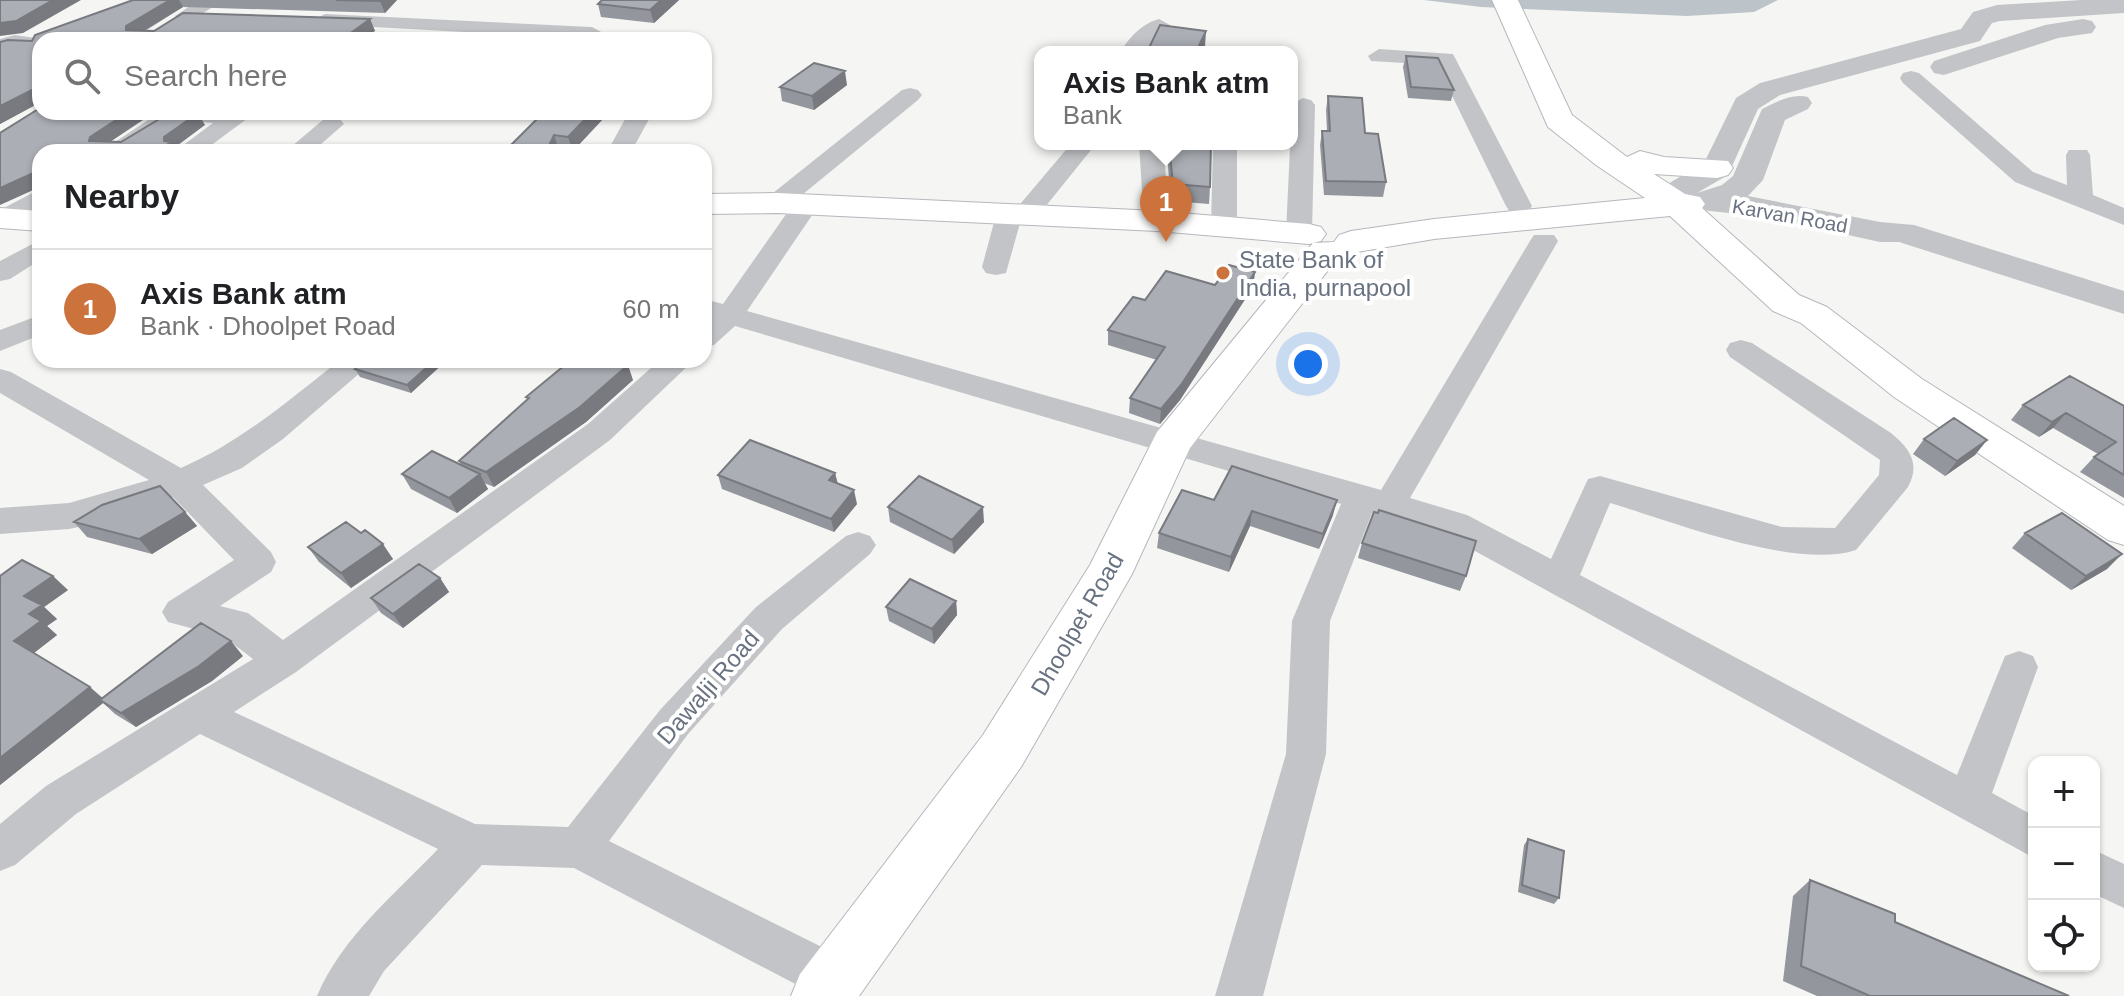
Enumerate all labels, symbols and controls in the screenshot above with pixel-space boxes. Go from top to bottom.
search box [32,32,712,120]
popup [1034,46,1298,150]
icon: search [60,54,104,98]
text: Search here [124,59,287,92]
text: Axis Bank atm [1063,66,1269,99]
text: Bank [1063,100,1122,130]
pin: 1 [1140,176,1192,242]
text: Nearby [64,177,179,215]
street label: Karvan Road [1731,195,1849,237]
place label: State Bank of India, purnapool [1239,246,1411,301]
marker: State Bank of India, purnapool [1214,264,1232,282]
text: Axis Bank atm [140,277,347,310]
text: 1 [83,294,97,324]
text: 60 m [622,294,680,324]
text: Bank · Dhoolpet Road [140,311,396,341]
your location [1288,344,1328,384]
street label: Dhoolpet Road [1025,548,1129,700]
street label: Dawalji Road [651,625,765,749]
map controls [2028,756,2100,972]
button: + [2028,756,2100,828]
button: − [2028,828,2100,900]
button: locate [2028,900,2100,972]

